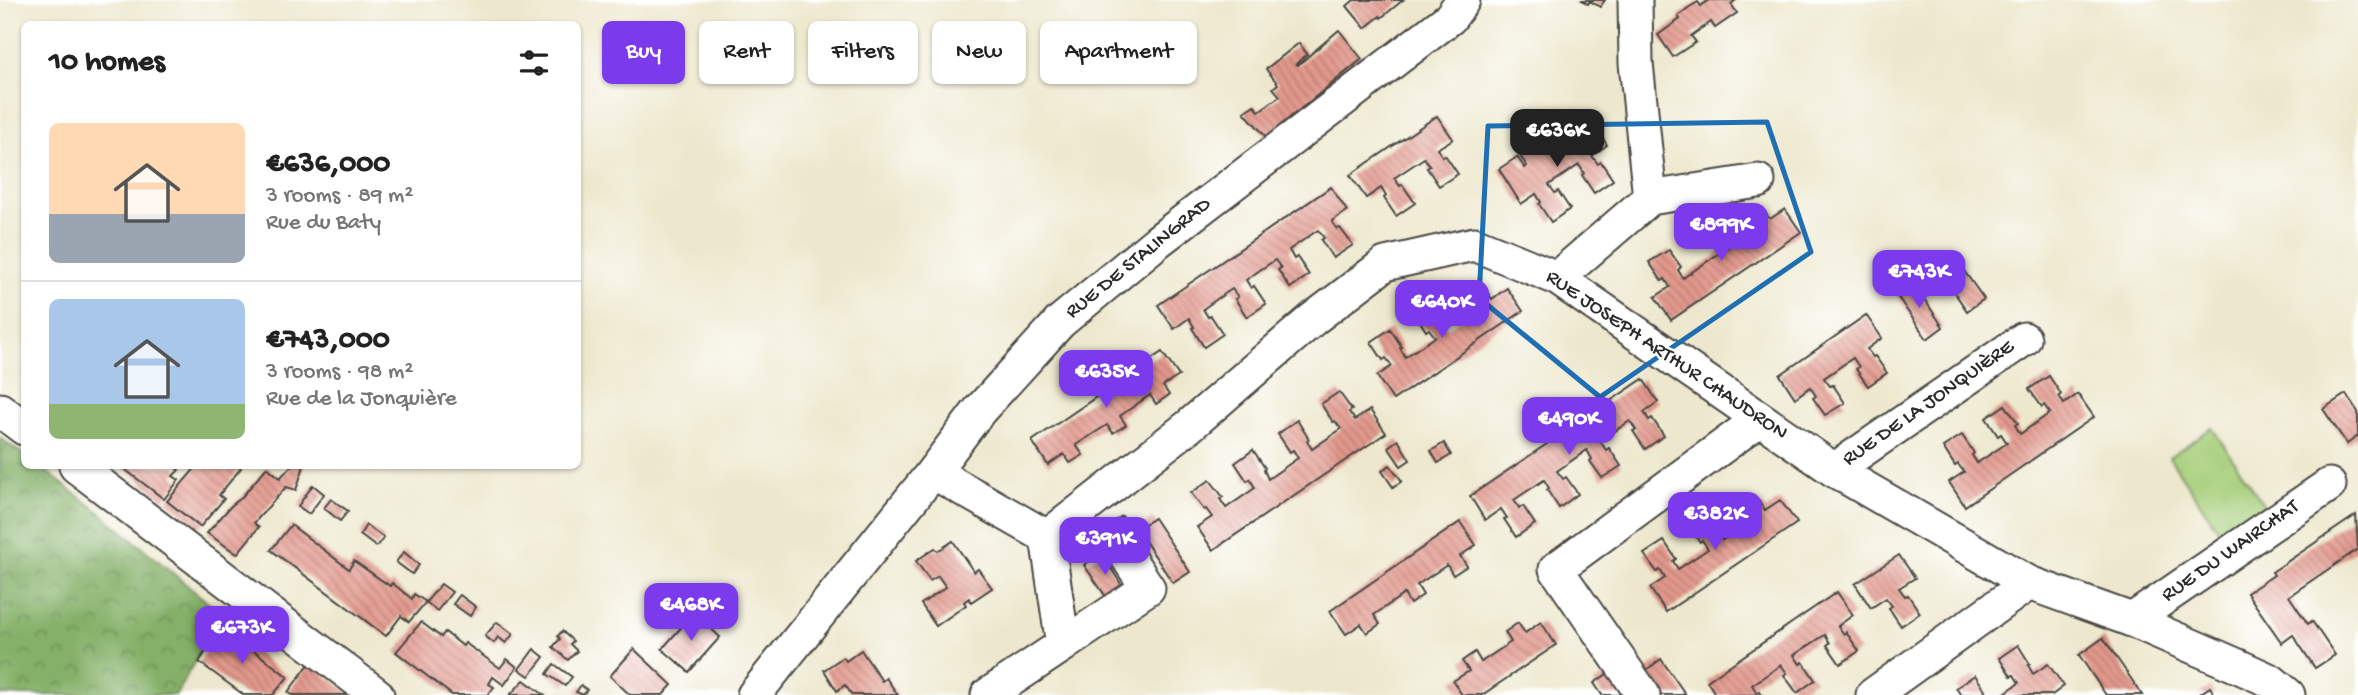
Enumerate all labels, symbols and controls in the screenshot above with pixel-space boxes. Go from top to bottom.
chip: Buy [602,21,685,84]
chip: Rent [699,21,794,84]
chip: Filters [808,21,918,84]
chip: New [932,21,1026,84]
chip: Apartment [1040,21,1197,84]
icon: filters [515,44,553,82]
text: 10 homes [49,46,165,81]
pin: €636K [1508,110,1606,169]
text: €636K [1526,118,1588,145]
text: €636,000 [266,148,390,183]
icon: home [105,151,189,235]
text: 3 rooms · 89 m² [266,183,413,210]
street label: RUE DE STALINGRAD [1061,192,1217,325]
pin: €899K [1672,204,1770,263]
text: Rue du Baty [266,210,381,237]
text: €899K [1690,212,1752,239]
pin: €743K [1870,250,1968,310]
text: €743K [1888,259,1950,286]
street label: RUE JOSEPH ARTHUR CHAUDRON [1540,265,1792,447]
pin: €640K [1393,280,1491,340]
text: €640K [1411,289,1473,316]
text: €743,000 [266,324,390,359]
icon: home [105,327,189,411]
street label: RUE DE LA JONQUIÈRE [1838,335,2020,473]
pin: €635K [1057,350,1155,410]
text: 3 rooms · 98 m² [266,359,413,386]
text: €635K [1075,359,1137,386]
text: Rue de la Jonquière [266,386,457,413]
pin: €490K [1520,398,1618,457]
text: €490K [1538,406,1600,433]
pin: €382K [1666,492,1764,552]
street label: RUE DU WAIRCHAT [2157,495,2305,609]
text: €382K [1684,501,1746,528]
pin: €391K [1056,518,1154,577]
text: €391K [1075,526,1135,553]
pin: €468K [642,584,740,643]
text: €468K [660,592,722,619]
pin: €673K [193,606,291,666]
text: €673K [211,615,273,642]

